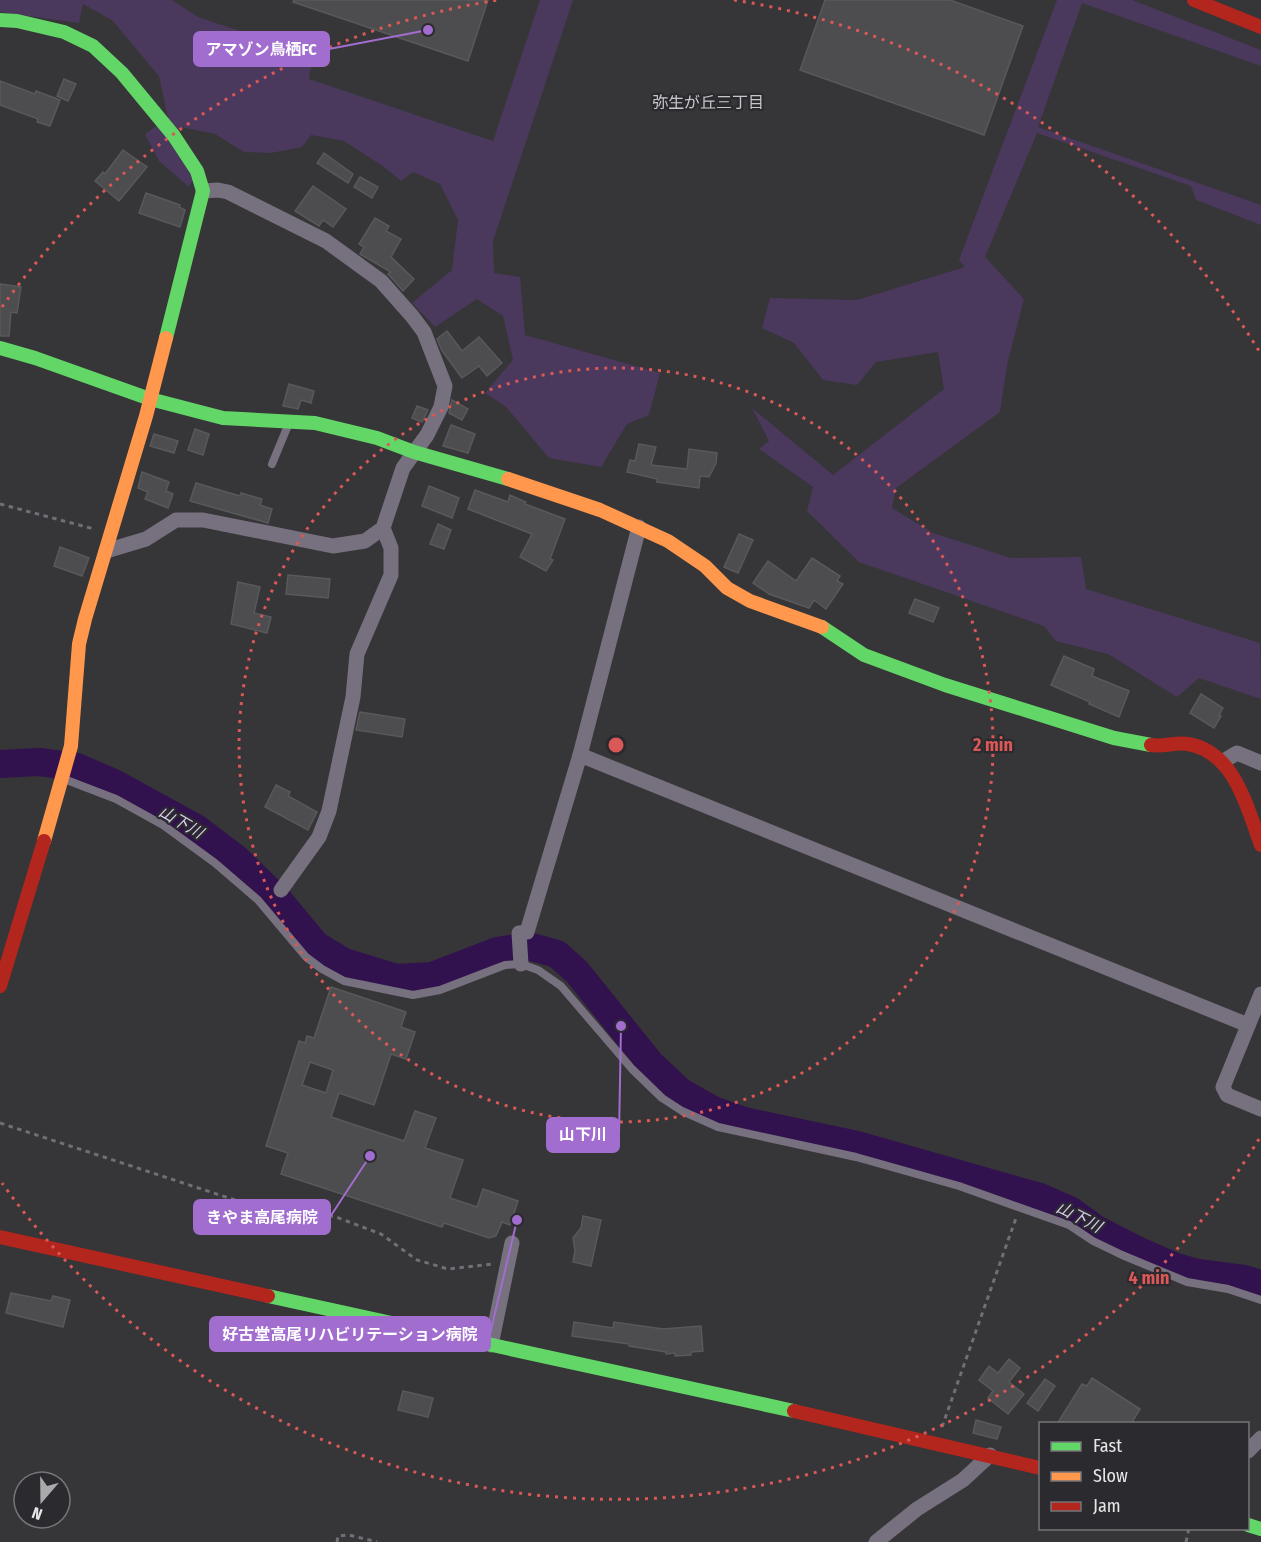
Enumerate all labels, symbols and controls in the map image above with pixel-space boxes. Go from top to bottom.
callout: アマゾン鳥栖FC [194,32,329,66]
text: アマゾン鳥栖FC [205,40,317,59]
district label: 弥生が丘三丁目 [652,93,764,112]
text: 2 min [972,734,1013,756]
centre of rings [606,735,626,755]
water label: 山下川 [155,802,208,843]
callout: 山下川 [547,1118,619,1152]
text: 山下川 [559,1125,607,1144]
water label: 山下川 [1053,1198,1106,1237]
callout: きやま高尾病院 [194,1200,330,1234]
text: きやま高尾病院 [206,1208,318,1227]
text: 4 min [1129,1267,1169,1289]
callout: 好古堂高尾リハビリテーション病院 [210,1317,490,1351]
text: 好古堂高尾リハビリテーション病院 [222,1325,478,1344]
legend [1039,1422,1249,1530]
text: Fast [1093,1435,1122,1457]
text: Slow [1093,1465,1128,1487]
north arrow [12,1470,72,1530]
text: Jam [1093,1495,1121,1517]
text: N [29,1503,45,1524]

